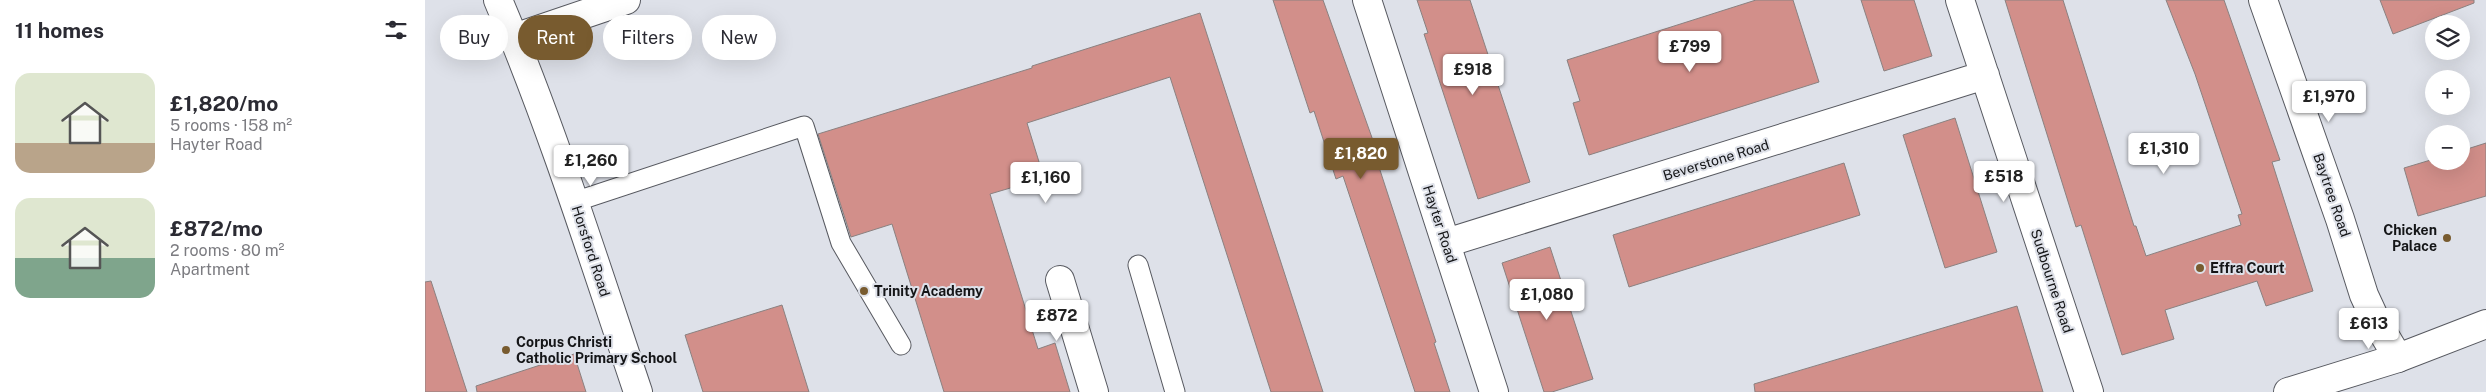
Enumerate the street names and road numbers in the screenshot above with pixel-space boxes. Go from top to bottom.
street label: Beverstone Road [1661,136,1771,184]
street label: Baytree Road [2310,151,2354,239]
street label: Hayter Road [1420,183,1460,265]
street label: Horsford Road [569,203,613,299]
street label: Sudbourne Road [2028,227,2076,335]

